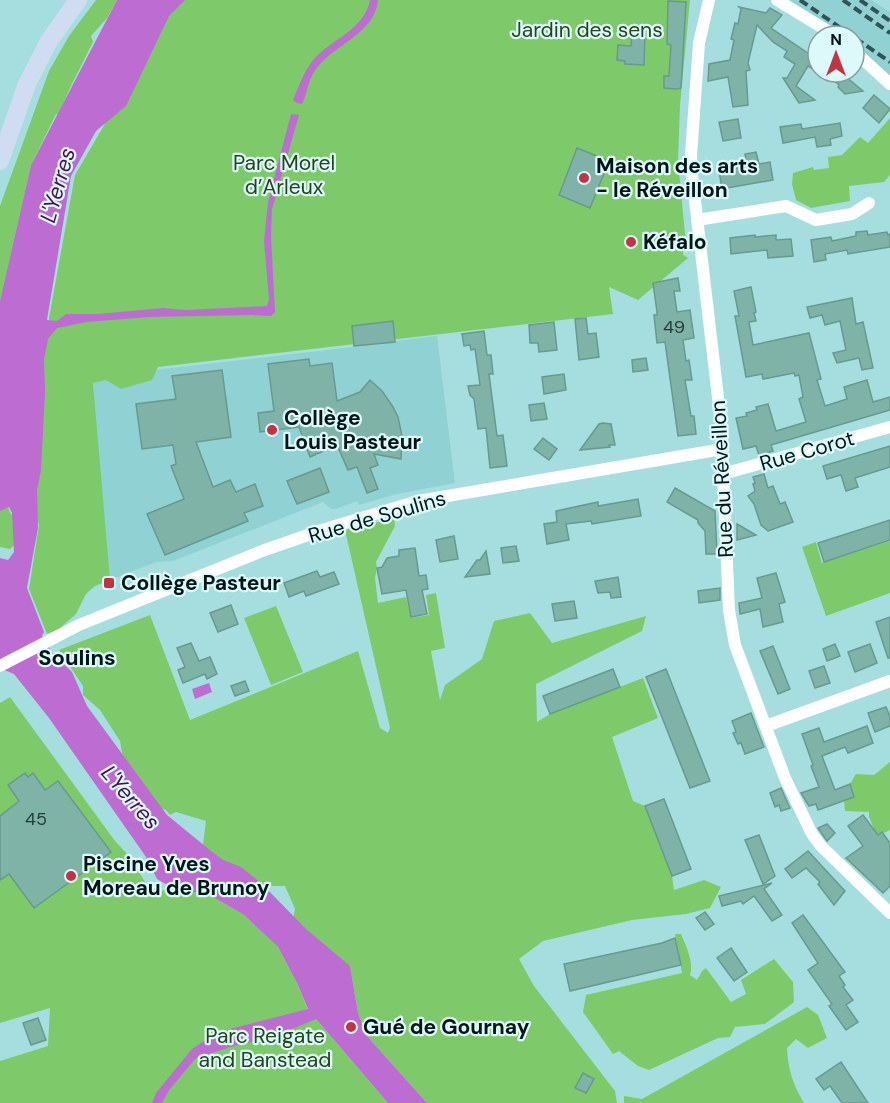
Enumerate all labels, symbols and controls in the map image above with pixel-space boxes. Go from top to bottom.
park label: Jardin des sens [511,16,663,44]
north arrow [806,24,866,84]
text: N [830,29,842,50]
water label: L'Yerres [33,144,82,226]
park label: Parc Morel d’Arleux [233,149,335,201]
place label: Maison des arts - le Réveillon [596,152,758,204]
marker: Maison des arts - le Réveillon [577,171,591,185]
place label: Kéfalo [643,228,707,256]
marker: Kéfalo [624,235,638,249]
house number: 49 [663,315,685,339]
street label: Rue du Réveillon [704,400,740,558]
place label: Collège Louis Pasteur [284,404,422,456]
marker: Collège Louis Pasteur [265,423,279,437]
street label: Rue Corot [756,424,858,478]
street label: Rue de Soulins [305,484,449,550]
place label: Collège Pasteur [121,569,281,597]
marker: Collège Pasteur [102,576,116,590]
district label: Soulins [38,643,116,672]
water label: L'Yerres [95,759,167,836]
house number: 45 [25,807,47,831]
place label: Piscine Yves Moreau de Brunoy [83,850,270,902]
marker: Piscine Yves Moreau de Brunoy [64,869,78,883]
place label: Gué de Gournay [363,1013,530,1041]
marker: Gué de Gournay [344,1020,358,1034]
park label: Parc Reigate and Banstead [199,1022,331,1074]

